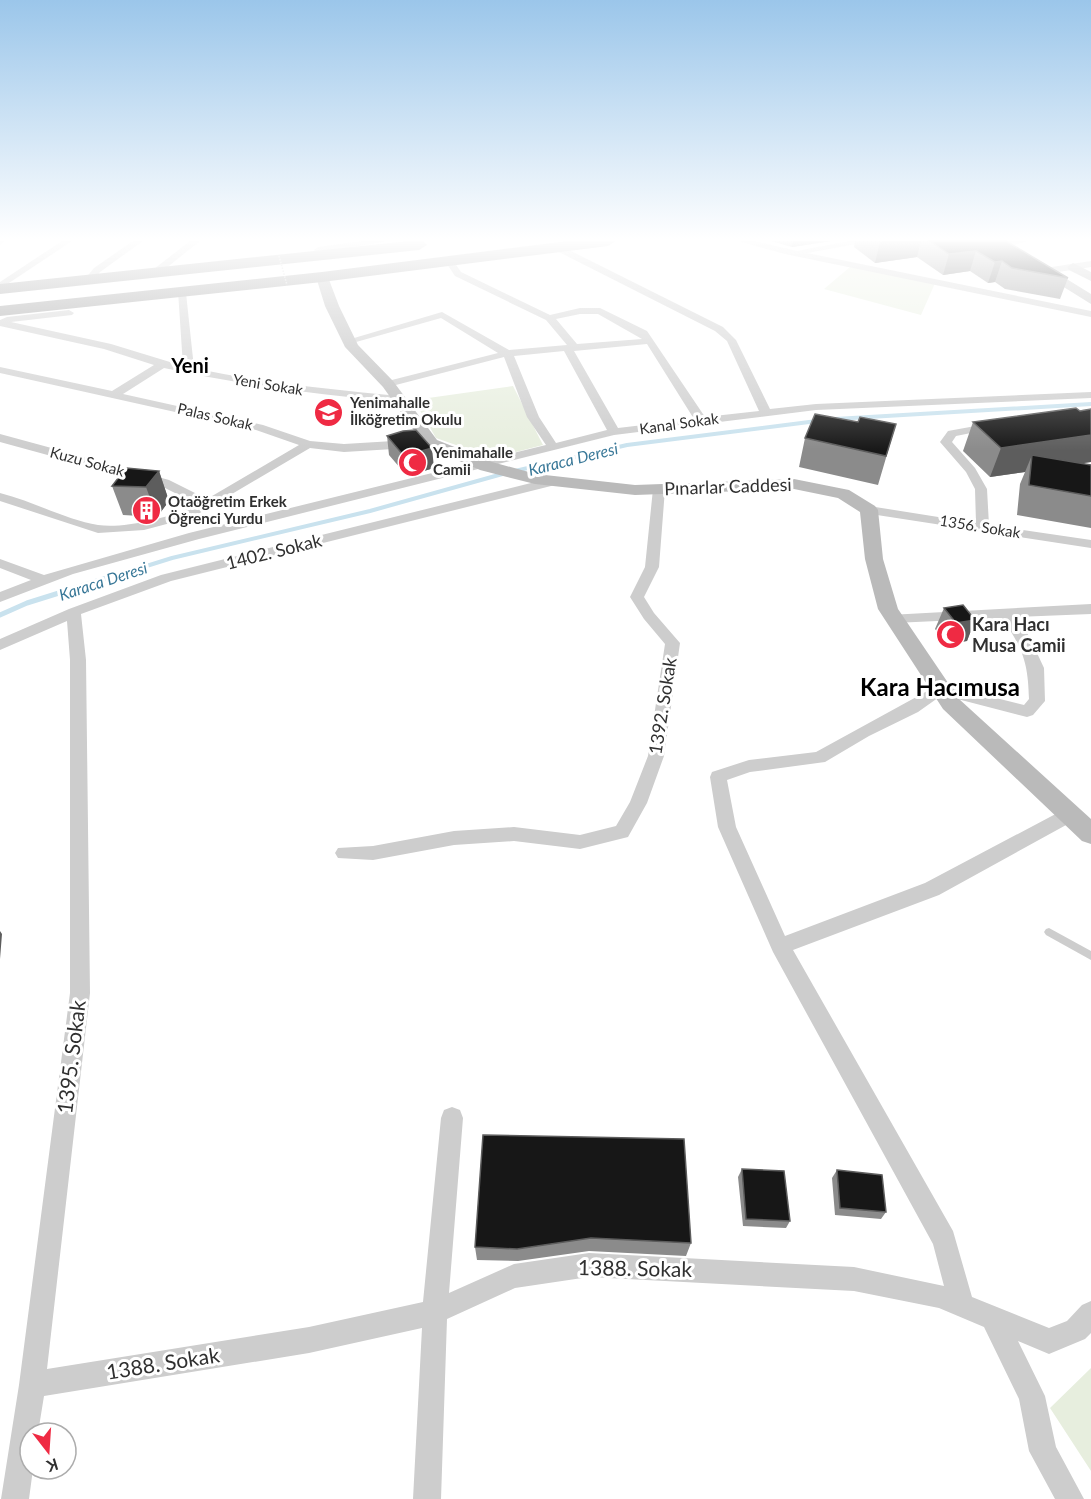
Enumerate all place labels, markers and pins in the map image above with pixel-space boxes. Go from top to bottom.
place label: Yenimahalle İlköğretim Okulu [349,393,462,428]
school or university icon: Yenimahalle İlköğretim Okulu [313,396,345,428]
place label: Yenimahalle Camii [432,443,513,478]
mosque icon: Yenimahalle Camii [396,446,428,478]
place label: Otaöğretim Erkek Öğrenci Yurdu [168,492,288,527]
building icon: Otaöğretim Erkek Öğrenci Yurdu [131,495,163,527]
place label: Kara Hacı Musa Camii [972,613,1066,656]
mosque icon: Kara Hacı Musa Camii [935,619,967,651]

